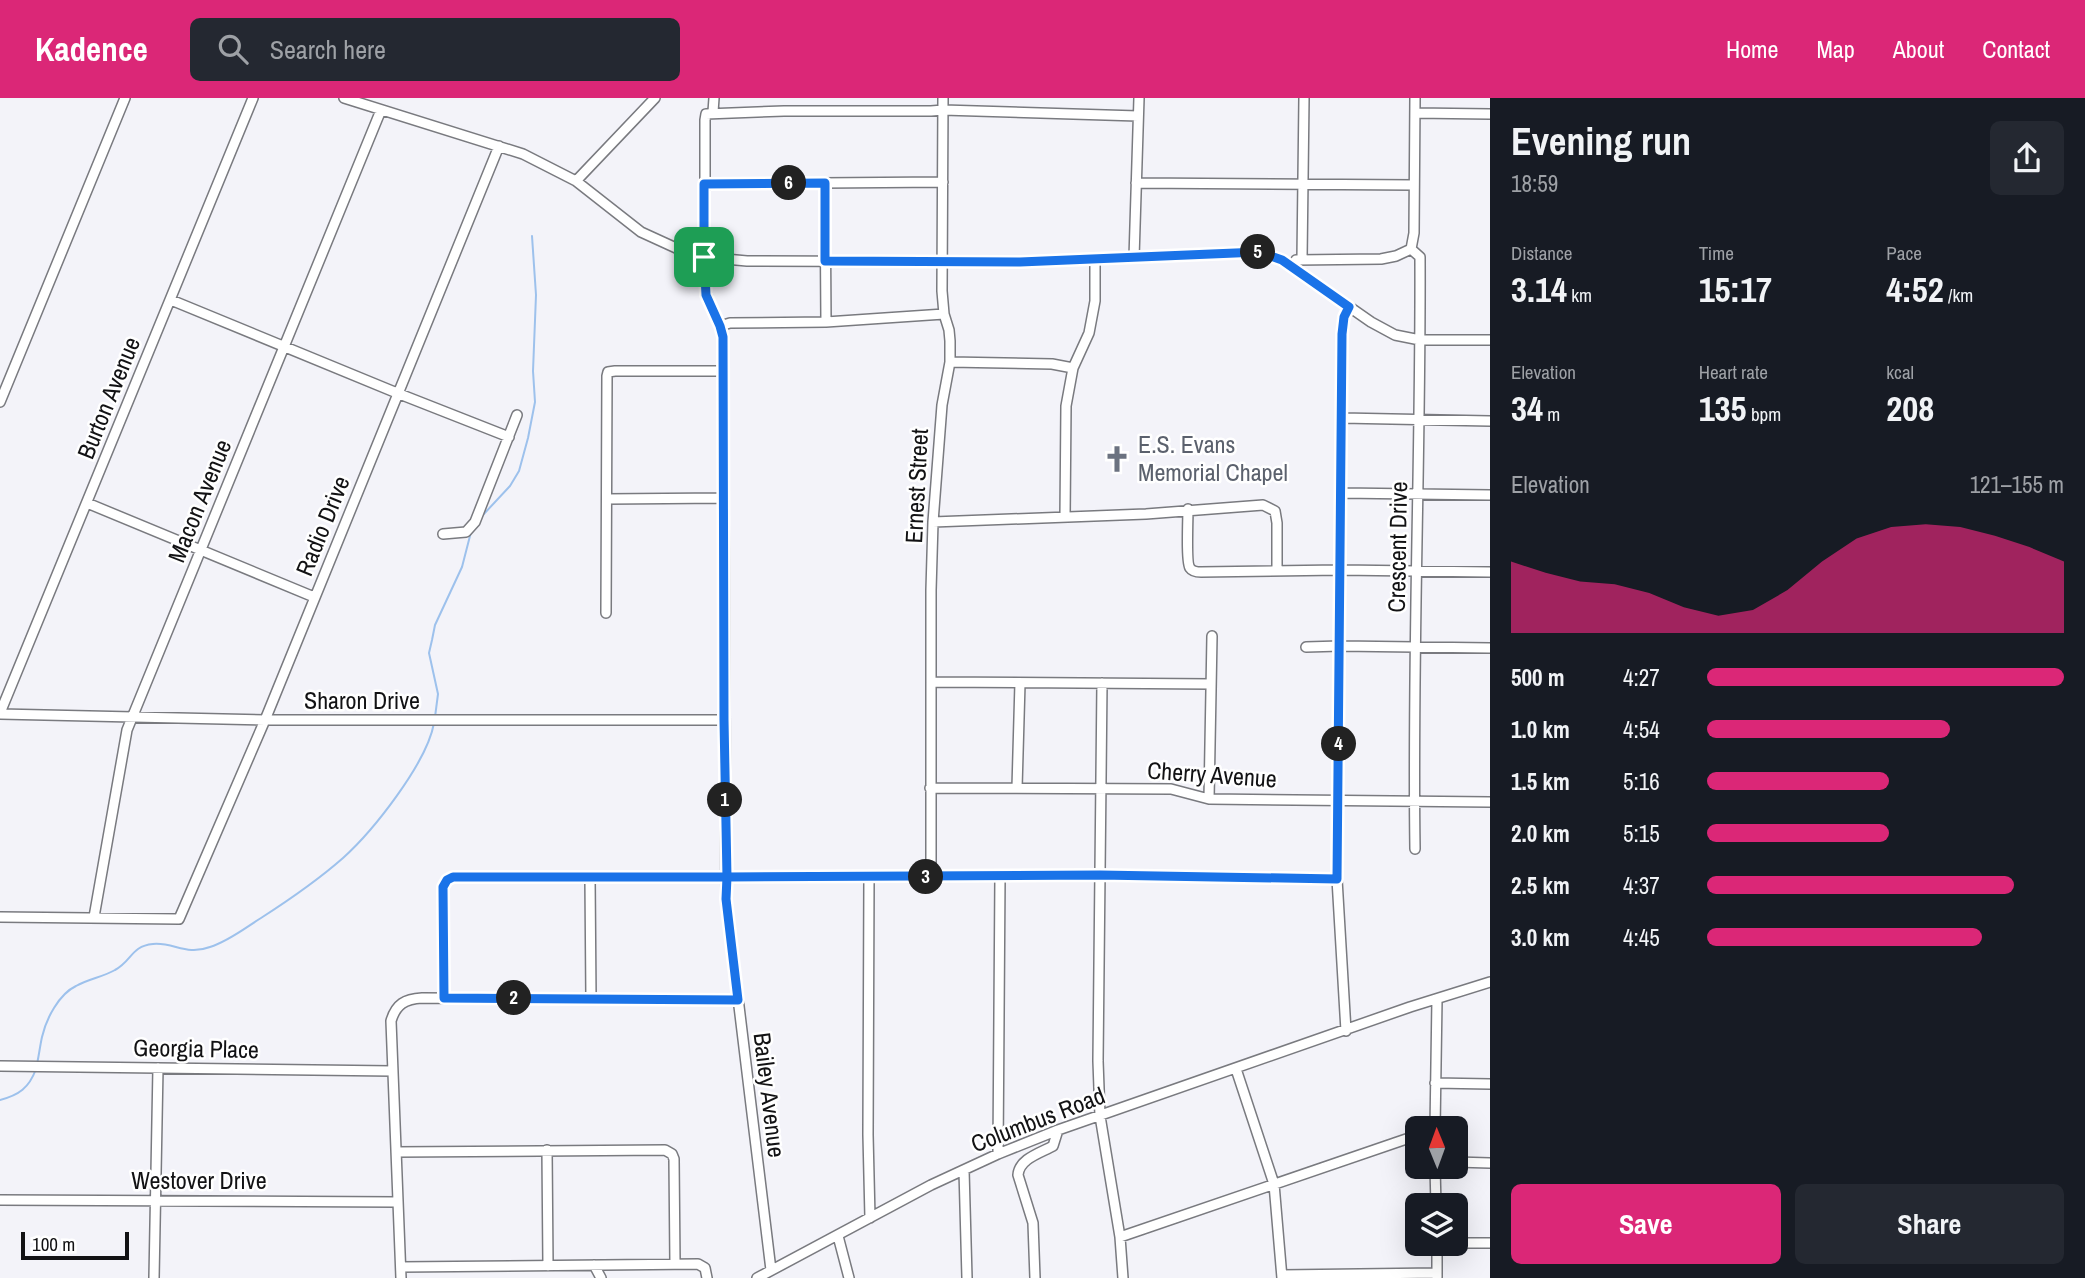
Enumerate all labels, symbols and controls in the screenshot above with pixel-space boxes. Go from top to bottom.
search box [190,18,680,81]
text: Kadence [35,27,148,71]
icon: search [214,30,252,68]
text: Search here [270,32,386,67]
text: Home [1726,33,1778,65]
text: Map [1816,33,1855,65]
text: About [1893,33,1944,65]
text: Contact [1982,33,2050,65]
text: Evening run [1511,116,1691,167]
button: share [1990,121,2064,195]
pin: 6 [772,166,806,200]
text: 18:59 [1511,168,1558,199]
text: 6 [784,169,793,195]
pin [674,227,734,287]
pin: 5 [1240,234,1276,270]
icon: arrive [685,238,723,276]
text: 5 [1253,238,1262,264]
text: Distance [1511,240,1572,266]
text: Time [1699,240,1734,266]
text: Pace [1886,240,1922,266]
text: 3.14 [1511,266,1567,313]
text: 15:17 [1699,266,1772,313]
text: 4:52 [1886,266,1944,313]
text: km [1567,282,1592,308]
text: /km [1944,282,1973,308]
street label: Burton Avenue [69,332,147,463]
text: Elevation [1511,359,1576,385]
text: Heart rate [1699,359,1768,385]
text: kcal [1886,359,1914,385]
text: 34 [1511,385,1543,432]
text: 135 [1699,385,1747,432]
text: 208 [1886,385,1934,432]
text: m [1543,401,1560,427]
text: bpm [1747,401,1781,427]
street label: Ernest Street [897,427,935,544]
place label: E.S. Evans Memorial Chapel [1138,428,1288,488]
street label: Macon Avenue [160,434,238,567]
church icon: E.S. Evans Memorial Chapel [1102,444,1132,474]
text: Elevation [1511,469,1590,500]
text: 121–155 m [1970,469,2064,500]
street label: Radio Drive [288,471,357,580]
street label: Crescent Drive [1380,481,1414,613]
text: 500 m [1511,662,1564,693]
text: 4:27 [1623,662,1660,693]
street label: Sharon Drive [304,684,420,716]
text: 1.0 km [1511,714,1570,745]
text: 4:54 [1623,714,1660,745]
pin: 4 [1322,726,1356,762]
text: 4 [1334,730,1343,756]
street label: Cherry Avenue [1146,754,1278,794]
text: 1.5 km [1511,766,1570,797]
text: 5:16 [1623,766,1660,797]
pin: 1 [708,782,742,818]
text: 1 [720,786,729,812]
text: 2.0 km [1511,818,1570,849]
text: 5:15 [1623,818,1660,849]
pin: 3 [908,860,944,894]
text: 3 [921,863,930,889]
text: 2.5 km [1511,870,1570,901]
text: 4:37 [1623,870,1660,901]
text: 3.0 km [1511,922,1570,953]
text: 4:45 [1623,922,1660,953]
pin: 2 [496,981,532,1016]
text: 2 [509,984,518,1010]
street label: Georgia Place [133,1031,259,1065]
street label: Bailey Avenue [746,1031,794,1159]
street label: Columbus Road [966,1079,1109,1159]
north arrow [1405,1116,1468,1180]
map controls [1405,1116,1468,1256]
street label: Westover Drive [131,1164,267,1196]
button: Save [1511,1184,1781,1264]
button: Share [1795,1184,2064,1264]
button: layers [1405,1193,1468,1256]
scale bar [21,1229,130,1261]
text: 100 m [32,1231,75,1257]

